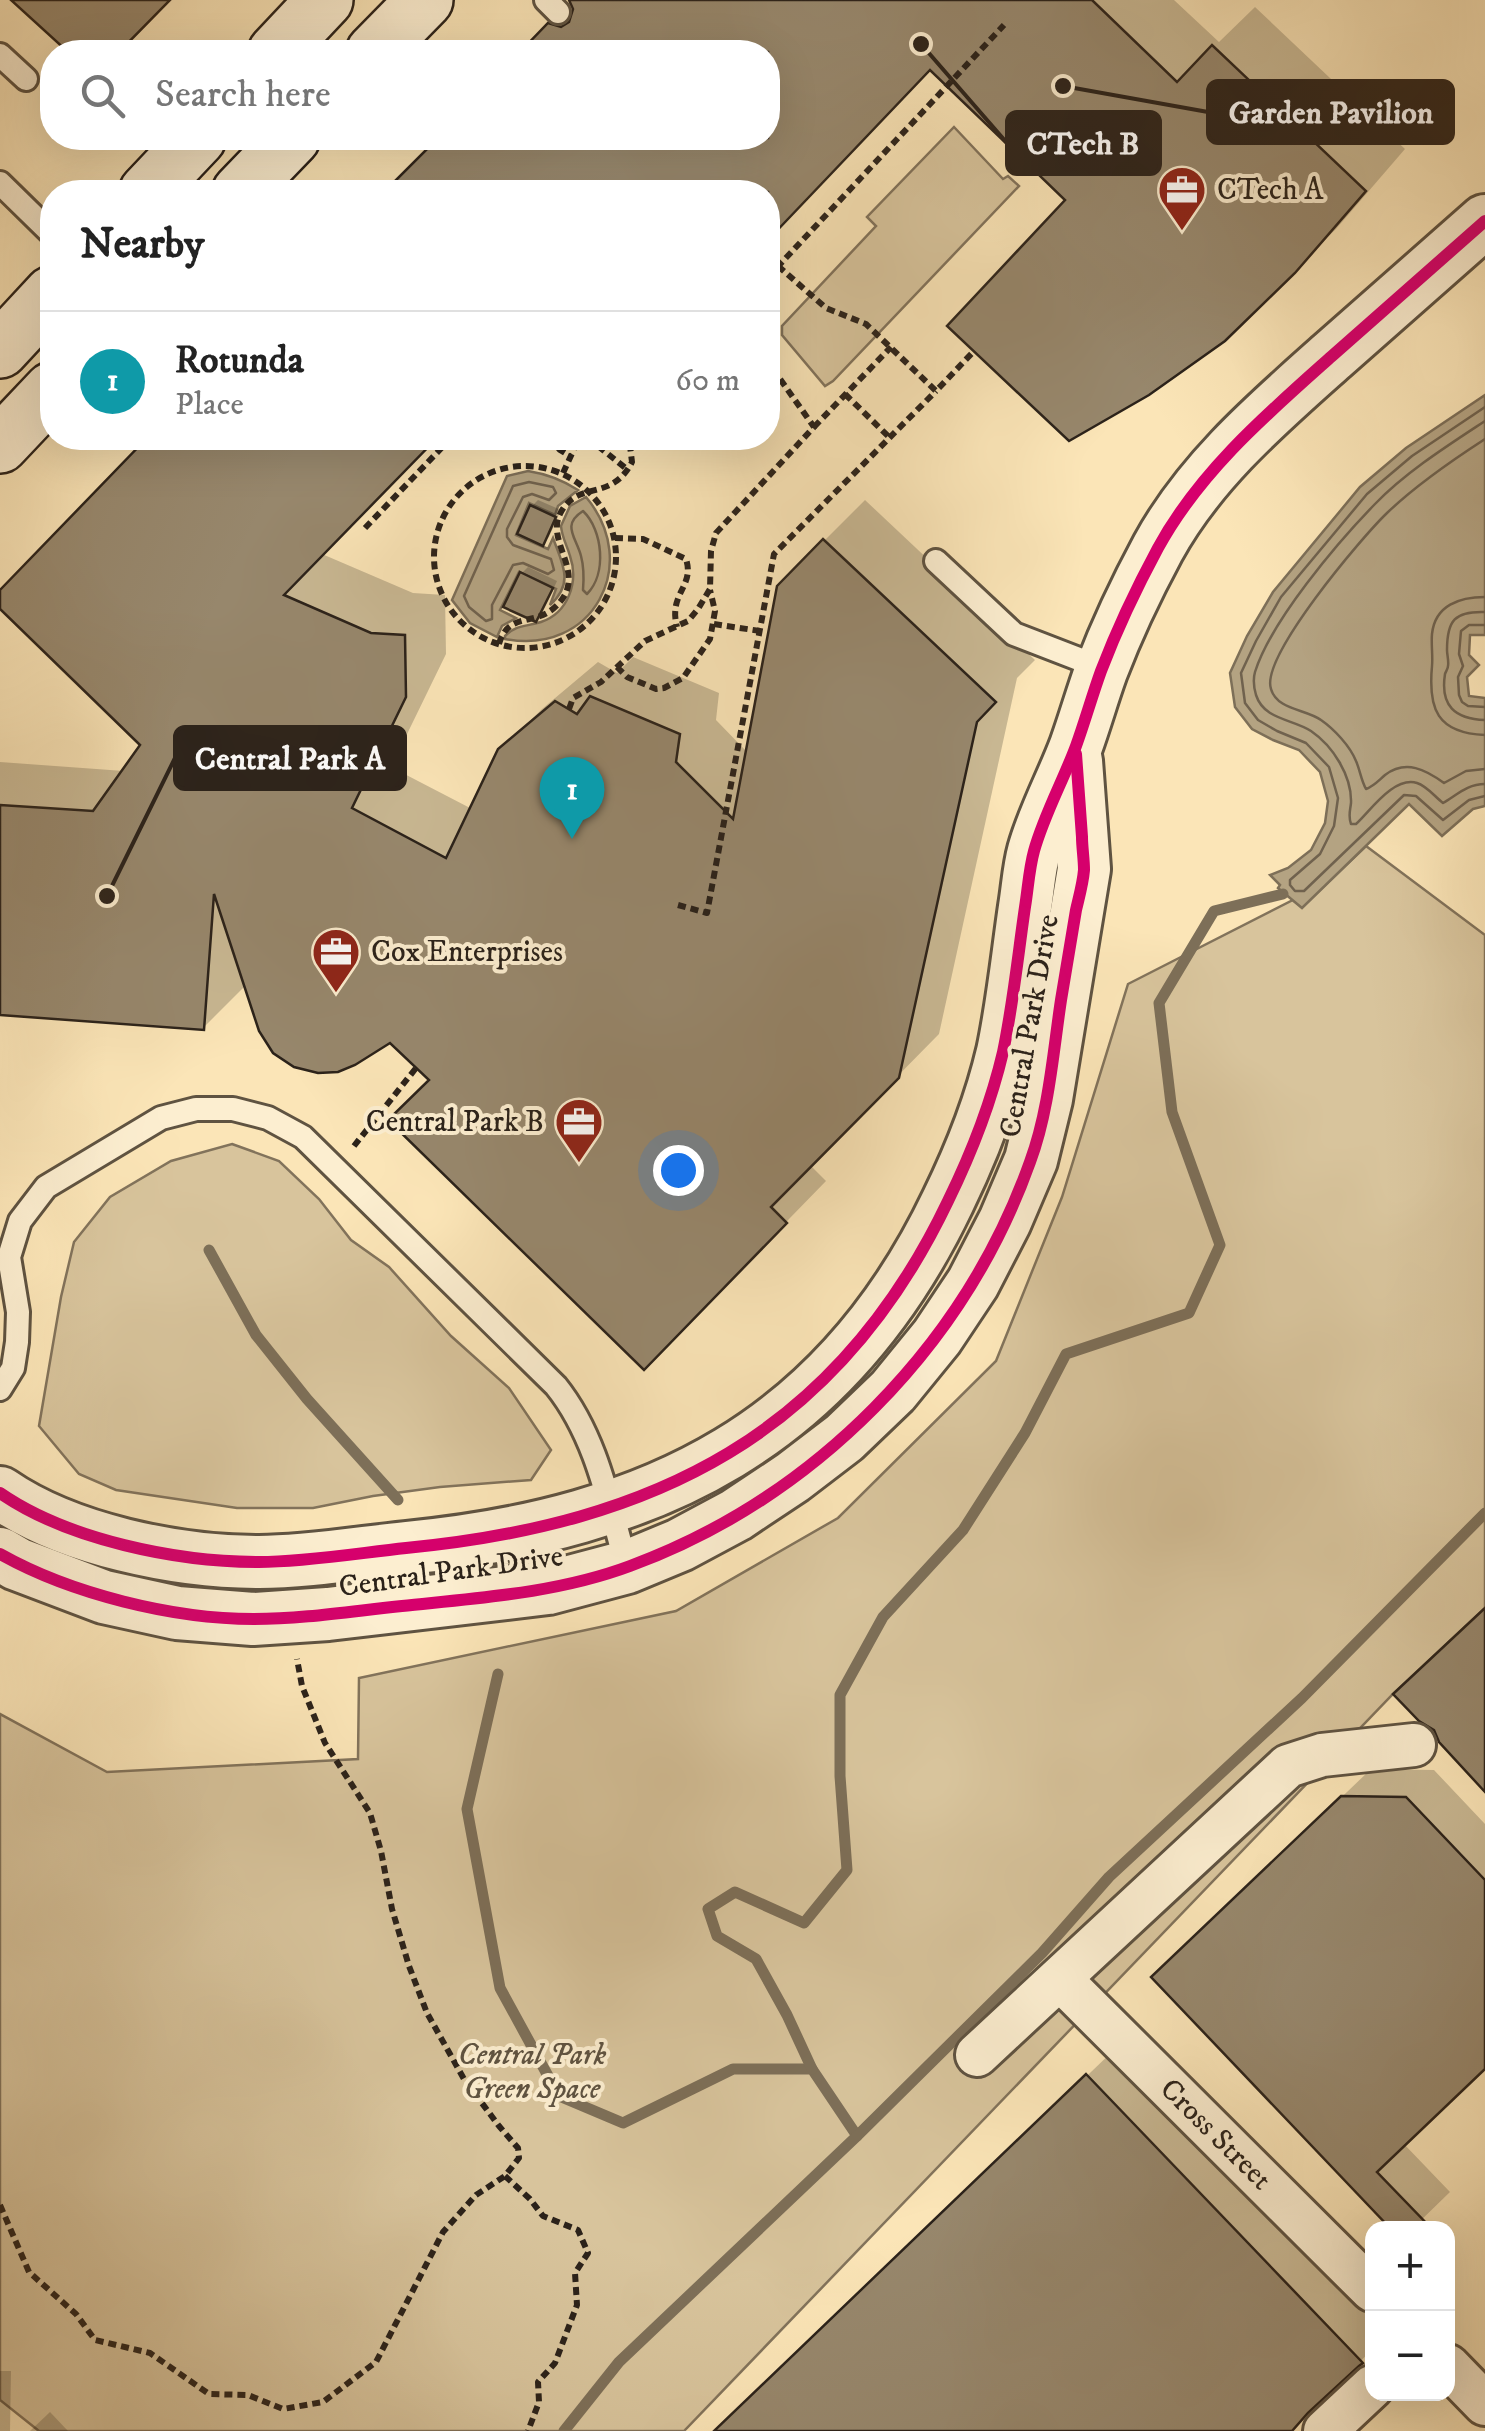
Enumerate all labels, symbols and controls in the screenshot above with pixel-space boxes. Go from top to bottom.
search box [40,40,780,150]
icon: search [75,68,130,123]
text: Search here [155,71,331,119]
callout: Garden Pavilion [1208,81,1453,143]
text: Garden Pavilion [1228,94,1434,134]
callout: CTech B [1007,112,1160,174]
text: CTech B [1026,125,1140,165]
office icon: CTech A [1156,164,1208,232]
place label: CTech A [1217,172,1324,209]
text: Nearby [80,219,204,271]
text: Rotunda [175,337,304,385]
text: 1 [107,361,118,401]
text: 60 m [675,361,740,401]
text: Place [175,385,244,425]
callout: Central Park A [175,727,405,789]
text: Central Park A [195,740,387,780]
pin: 1 [540,756,604,839]
street label: Central Park Drive [992,911,1068,1141]
office icon: Cox Enterprises [310,926,362,994]
place label: Cox Enterprises [371,934,563,971]
office icon: Central Park B [553,1096,605,1164]
place label: Central Park B [366,1104,544,1141]
your location [653,1145,704,1196]
street label: Central Park Drive [336,1538,566,1606]
park label: Central Park Green Space [458,2037,607,2108]
street label: Cross Street [1152,2071,1280,2198]
map controls [1365,2221,1455,2401]
button: + [1365,2221,1455,2311]
button: − [1365,2311,1455,2401]

